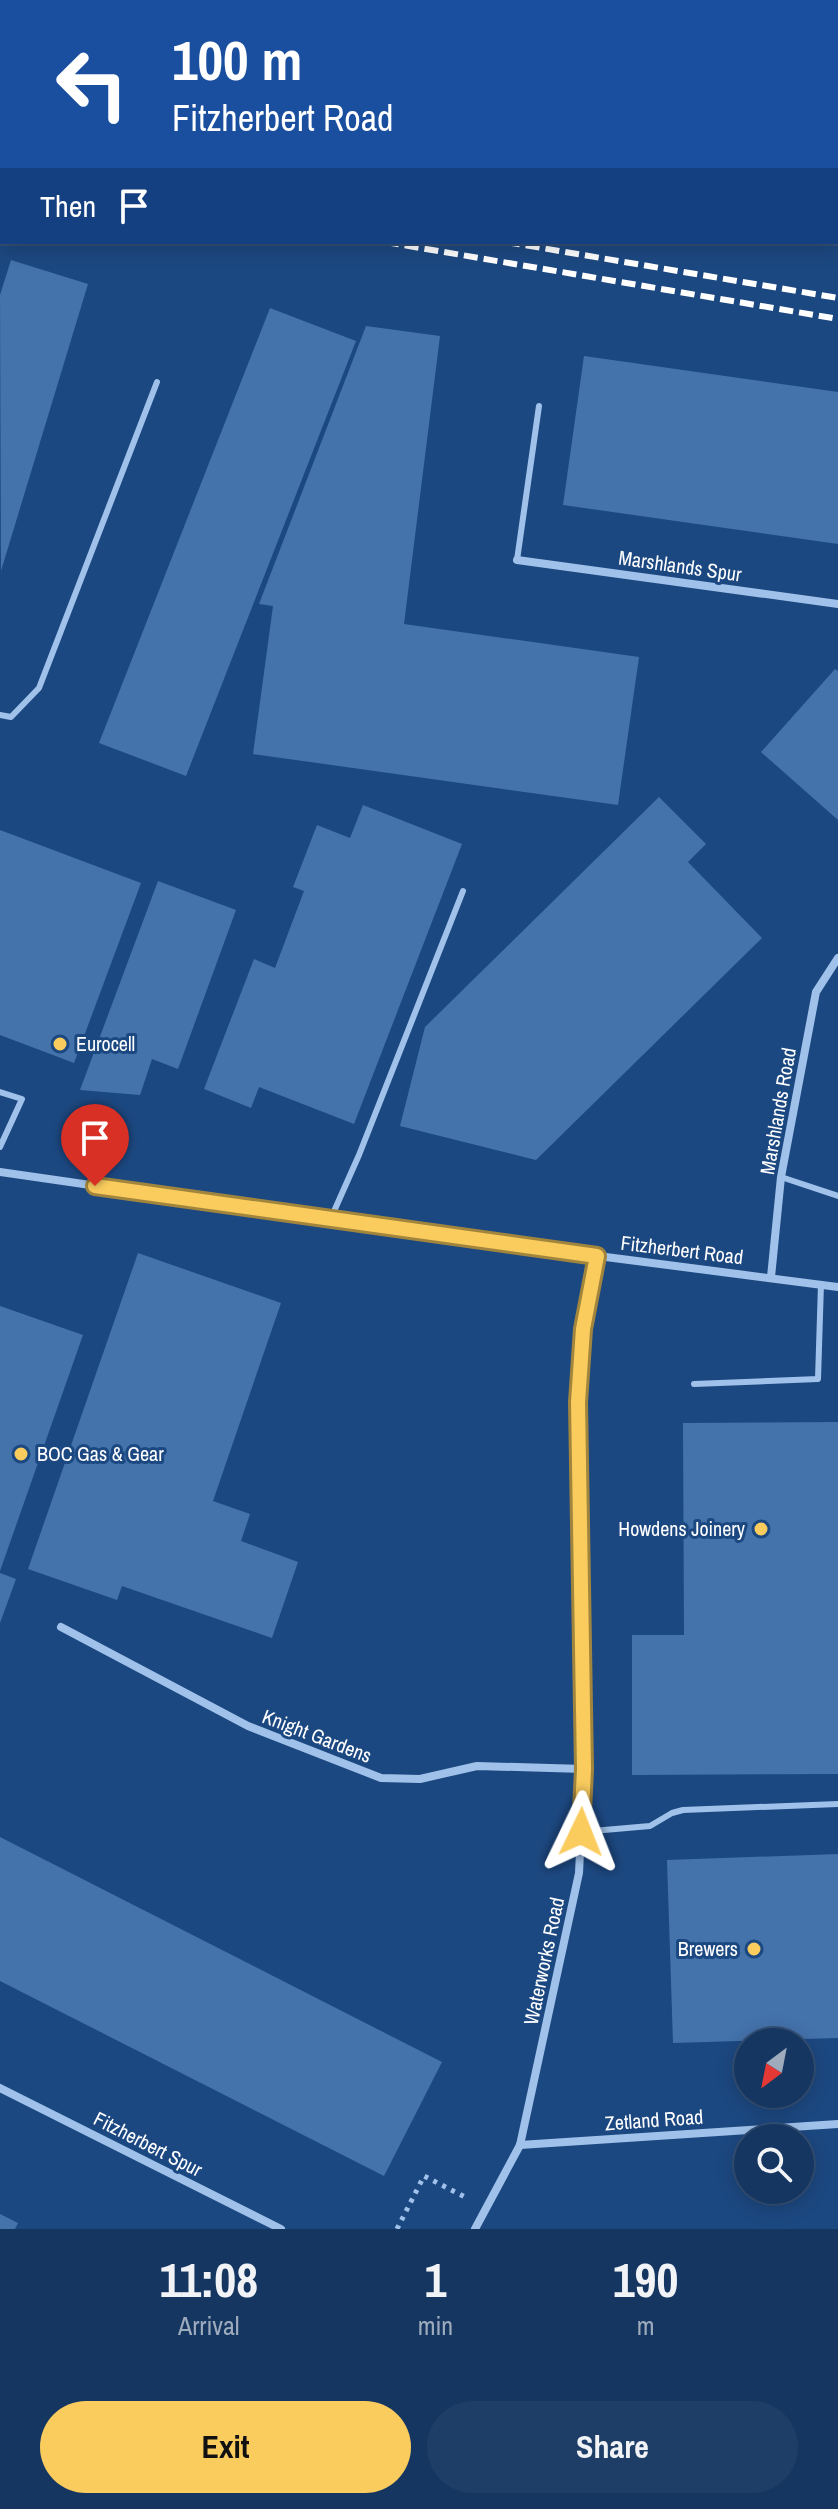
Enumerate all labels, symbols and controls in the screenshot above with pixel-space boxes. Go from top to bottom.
text: 100 m [172,22,302,97]
icon: left [40,32,144,136]
text: Fitzherbert Road [172,94,394,142]
icon: arrive [112,184,156,228]
text: Then [40,186,96,226]
street label: Marshlands Spur [617,544,744,588]
place label: Eurocell [76,1030,135,1057]
marker: Eurocell [51,1035,69,1053]
street label: Marshlands Road [753,1045,802,1177]
pin [61,1104,129,1186]
icon: arrive [73,1116,117,1160]
street label: Fitzherbert Road [619,1229,745,1270]
place label: BOC Gas & Gear [37,1440,164,1467]
marker: BOC Gas & Gear [12,1445,30,1463]
place label: Howdens Joinery [618,1515,746,1542]
marker: Howdens Joinery [752,1520,770,1538]
street label: Knight Gardens [259,1702,376,1769]
position arrow [539,1790,623,1874]
street label: Waterworks Road [517,1895,570,2027]
place label: Brewers [678,1935,738,1962]
marker: Brewers [745,1940,763,1958]
north arrow [734,2028,814,2108]
map controls [734,2028,814,2204]
street label: Zetland Road [604,2103,704,2136]
street label: Fitzherbert Spur [89,2105,208,2183]
button: search [734,2124,814,2204]
text: 11:08 [160,2247,258,2312]
text: 1 [424,2247,446,2312]
text: 190 [613,2247,678,2312]
text: Arrival [178,2308,240,2343]
text: min [418,2308,453,2343]
text: m [637,2308,654,2343]
button: Exit [40,2401,411,2493]
button: Share [427,2401,798,2493]

